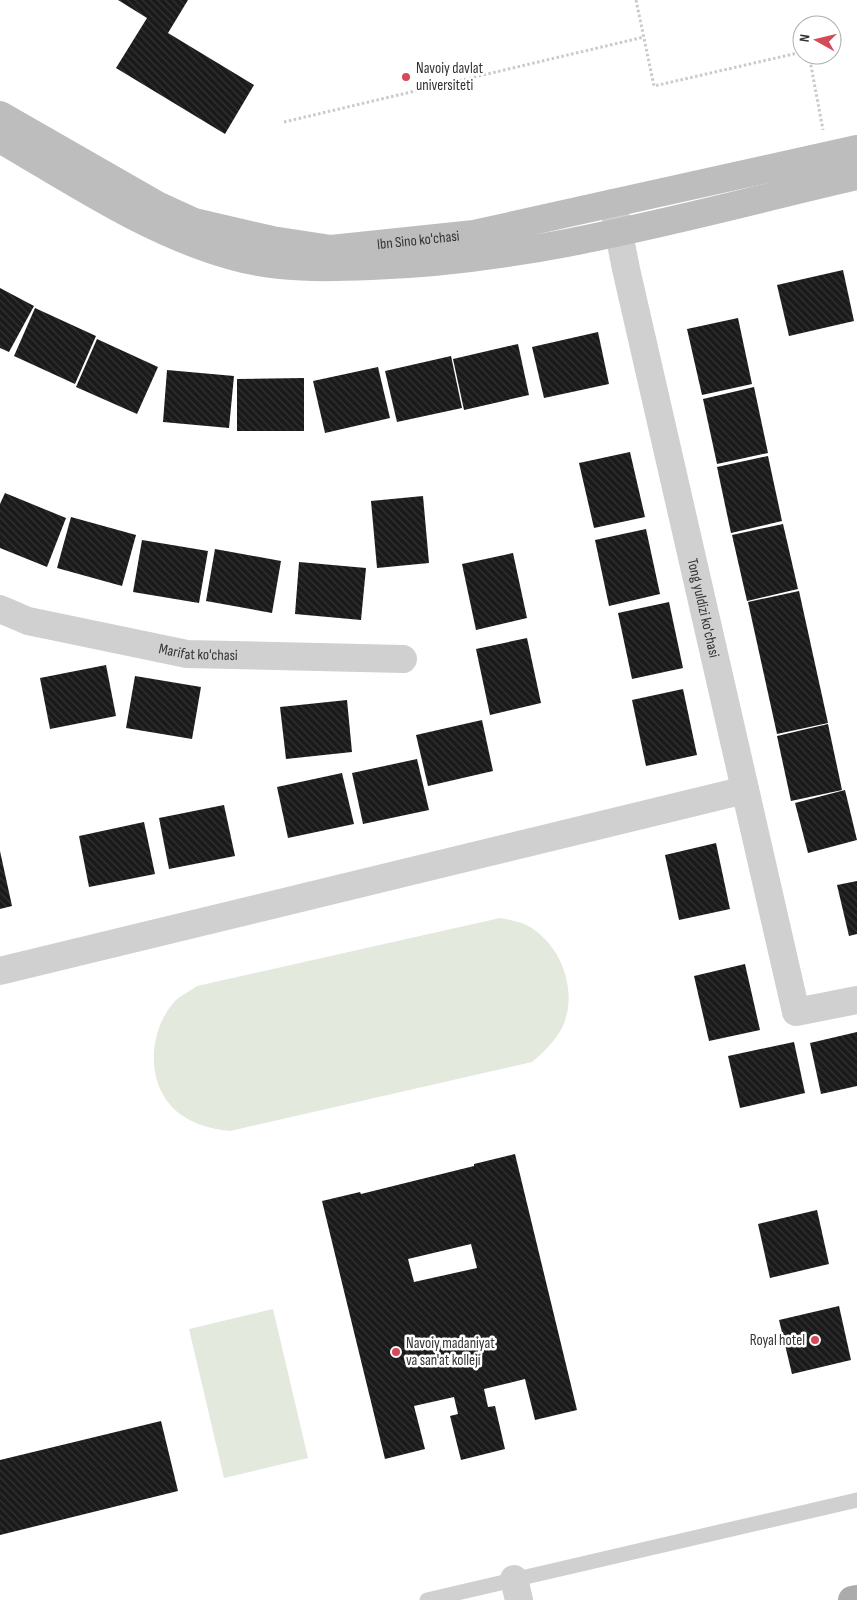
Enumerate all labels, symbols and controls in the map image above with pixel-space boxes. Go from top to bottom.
north arrow [792,15,842,65]
text: N [796,33,814,43]
place label: Navoiy davlat universiteti [416,59,483,95]
marker: Navoiy davlat universiteti [400,71,412,83]
street label: Ibn Sino ko'chasi [376,227,461,254]
street label: Tong yuldizi ko'chasi [683,557,724,660]
street label: Marifat ko'chasi [157,639,238,665]
place label: Royal hotel [750,1331,805,1350]
place label: Navoiy madaniyat va san'at kolleji [406,1334,495,1370]
marker: Royal hotel [809,1334,821,1346]
marker: Navoiy madaniyat va san'at kolleji [390,1346,402,1358]

